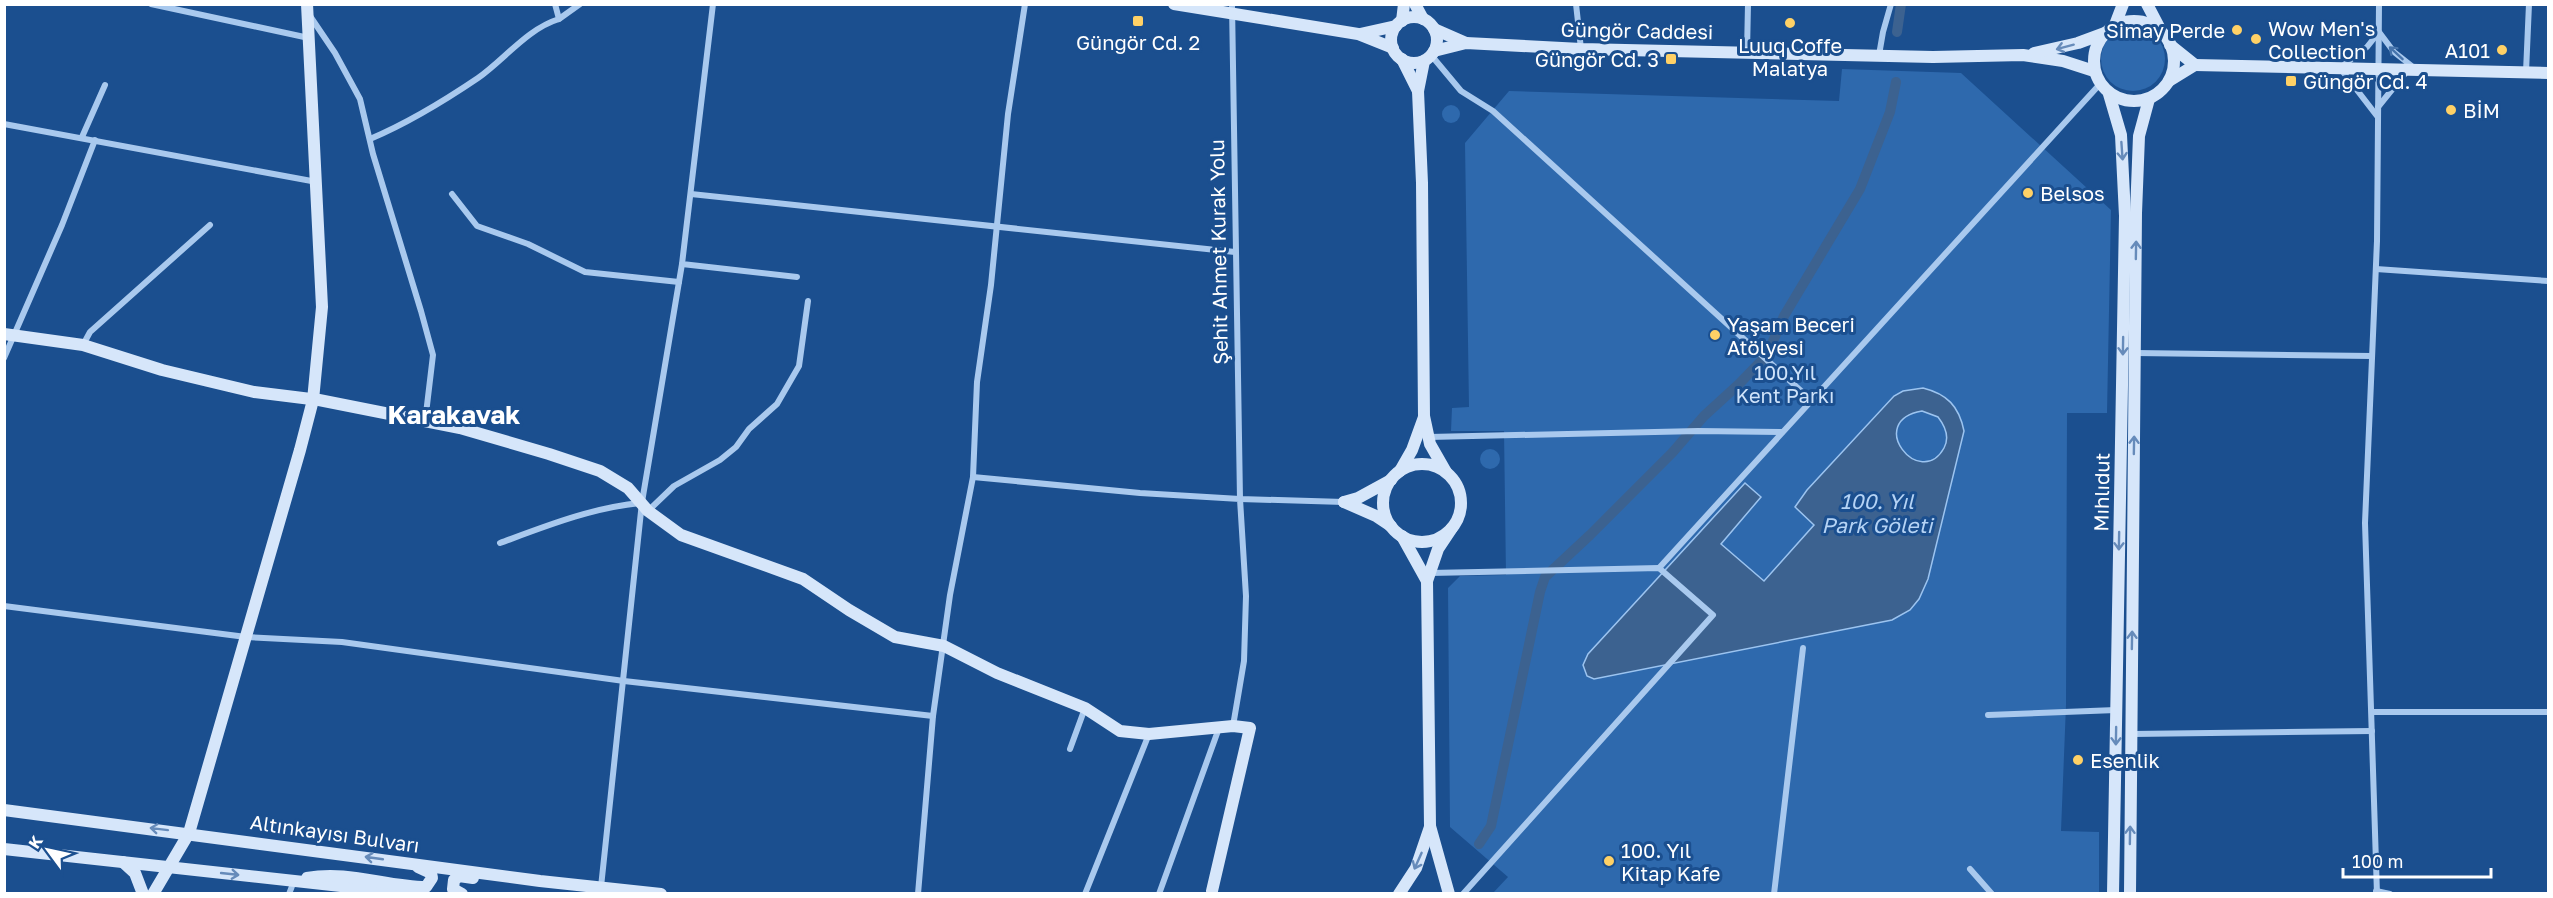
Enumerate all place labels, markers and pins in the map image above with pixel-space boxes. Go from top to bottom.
marker: Güngör Cd. 2 [1131,14,1145,28]
marker: Luuq Coffe Malatya [1783,16,1797,30]
place label: Wow Men's Collection [2268,16,2375,63]
place label: Simay Perde [2106,18,2225,42]
marker: Simay Perde [2230,23,2244,37]
place label: Güngör Cd. 2 [1076,30,1200,54]
marker: Wow Men's Collection [2249,32,2263,46]
place label: Luuq Coffe Malatya [1738,33,1842,80]
place label: A101 [2445,38,2490,62]
marker: A101 [2495,43,2509,57]
place label: Güngör Cd. 3 [1535,47,1659,71]
marker: Güngör Cd. 3 [1664,52,1678,66]
place label: Güngör Cd. 4 [2303,69,2428,93]
marker: Güngör Cd. 4 [2284,74,2298,88]
place label: BİM [2463,98,2500,122]
marker: BİM [2444,103,2458,117]
place label: Belsos [2040,181,2105,205]
marker: Belsos [2021,186,2035,200]
place label: Yaşam Beceri Atölyesi [1727,312,1855,359]
marker: Yaşam Beceri Atölyesi [1708,328,1722,342]
place label: Esenlik [2090,748,2160,772]
marker: Esenlik [2071,753,2085,767]
place label: 100. Yıl Kitap Kafe [1621,838,1720,885]
marker: 100. Yıl Kitap Kafe [1602,854,1616,868]

